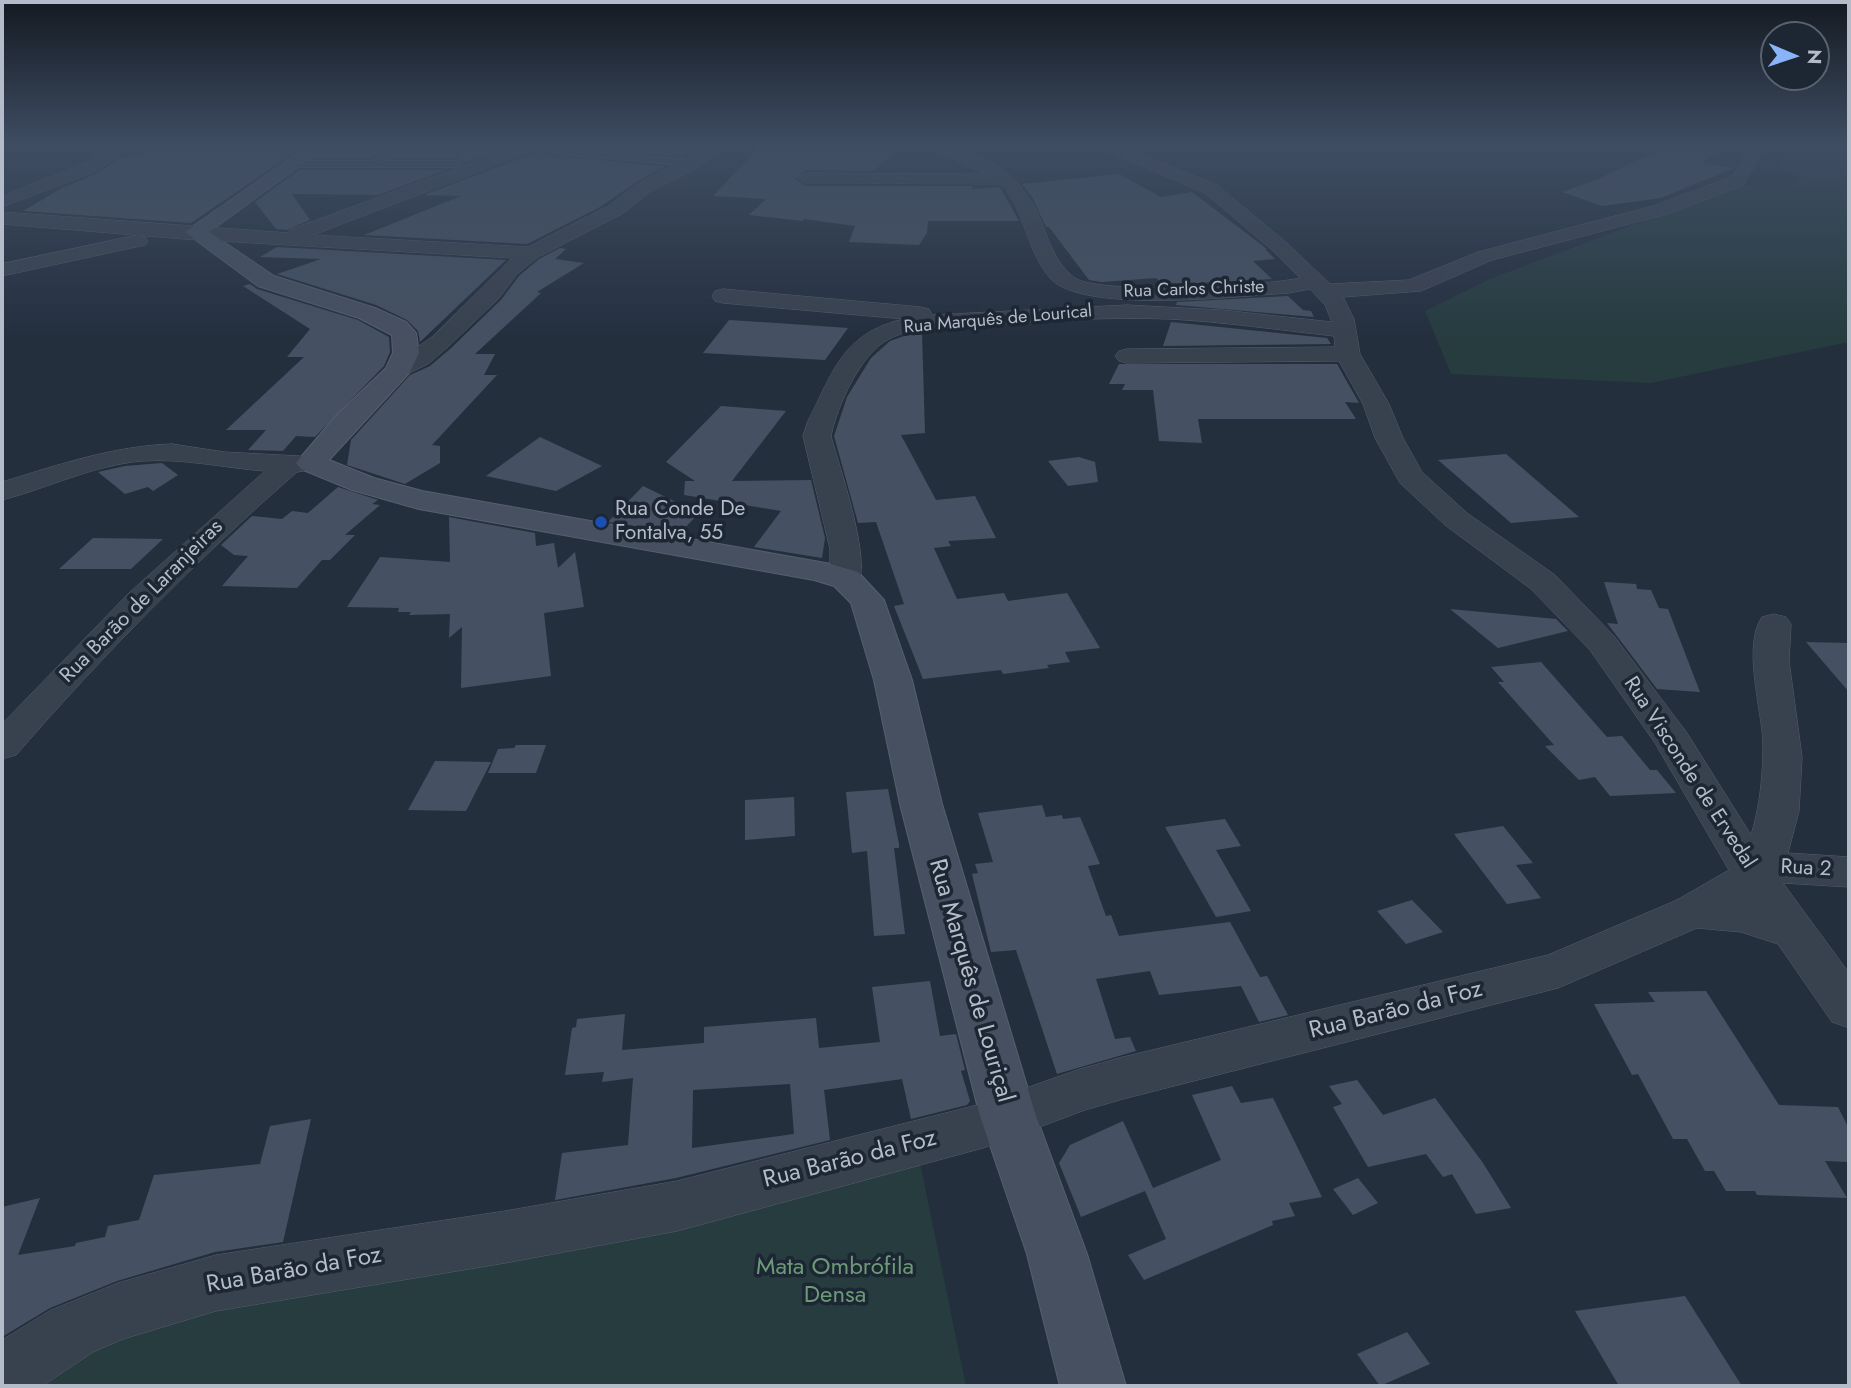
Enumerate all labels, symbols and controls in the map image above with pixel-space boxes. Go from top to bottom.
north arrow [1760,21,1830,91]
text: N [1801,49,1828,65]
street label: Rua Carlos Christe [1123,277,1265,303]
street label: Rua Marquês de Lourical [903,301,1093,339]
place label: Rua Conde De Fontalva, 55 [615,497,745,547]
marker: Rua Conde De Fontalva, 55 [593,514,609,530]
street label: Rua Barão de Laranjeiras [55,515,229,689]
street label: Rua Visconde de Ervedal [1618,672,1760,874]
street label: Rua 2 [1780,855,1832,883]
street label: Rua Marquês de Louriçal [921,856,1019,1106]
street label: Rua Barão da Foz [1306,976,1486,1046]
street label: Rua Barão da Foz [760,1125,940,1195]
street label: Rua Barão da Foz [204,1241,384,1301]
park label: Mata Ombrófila Densa [756,1254,914,1310]

